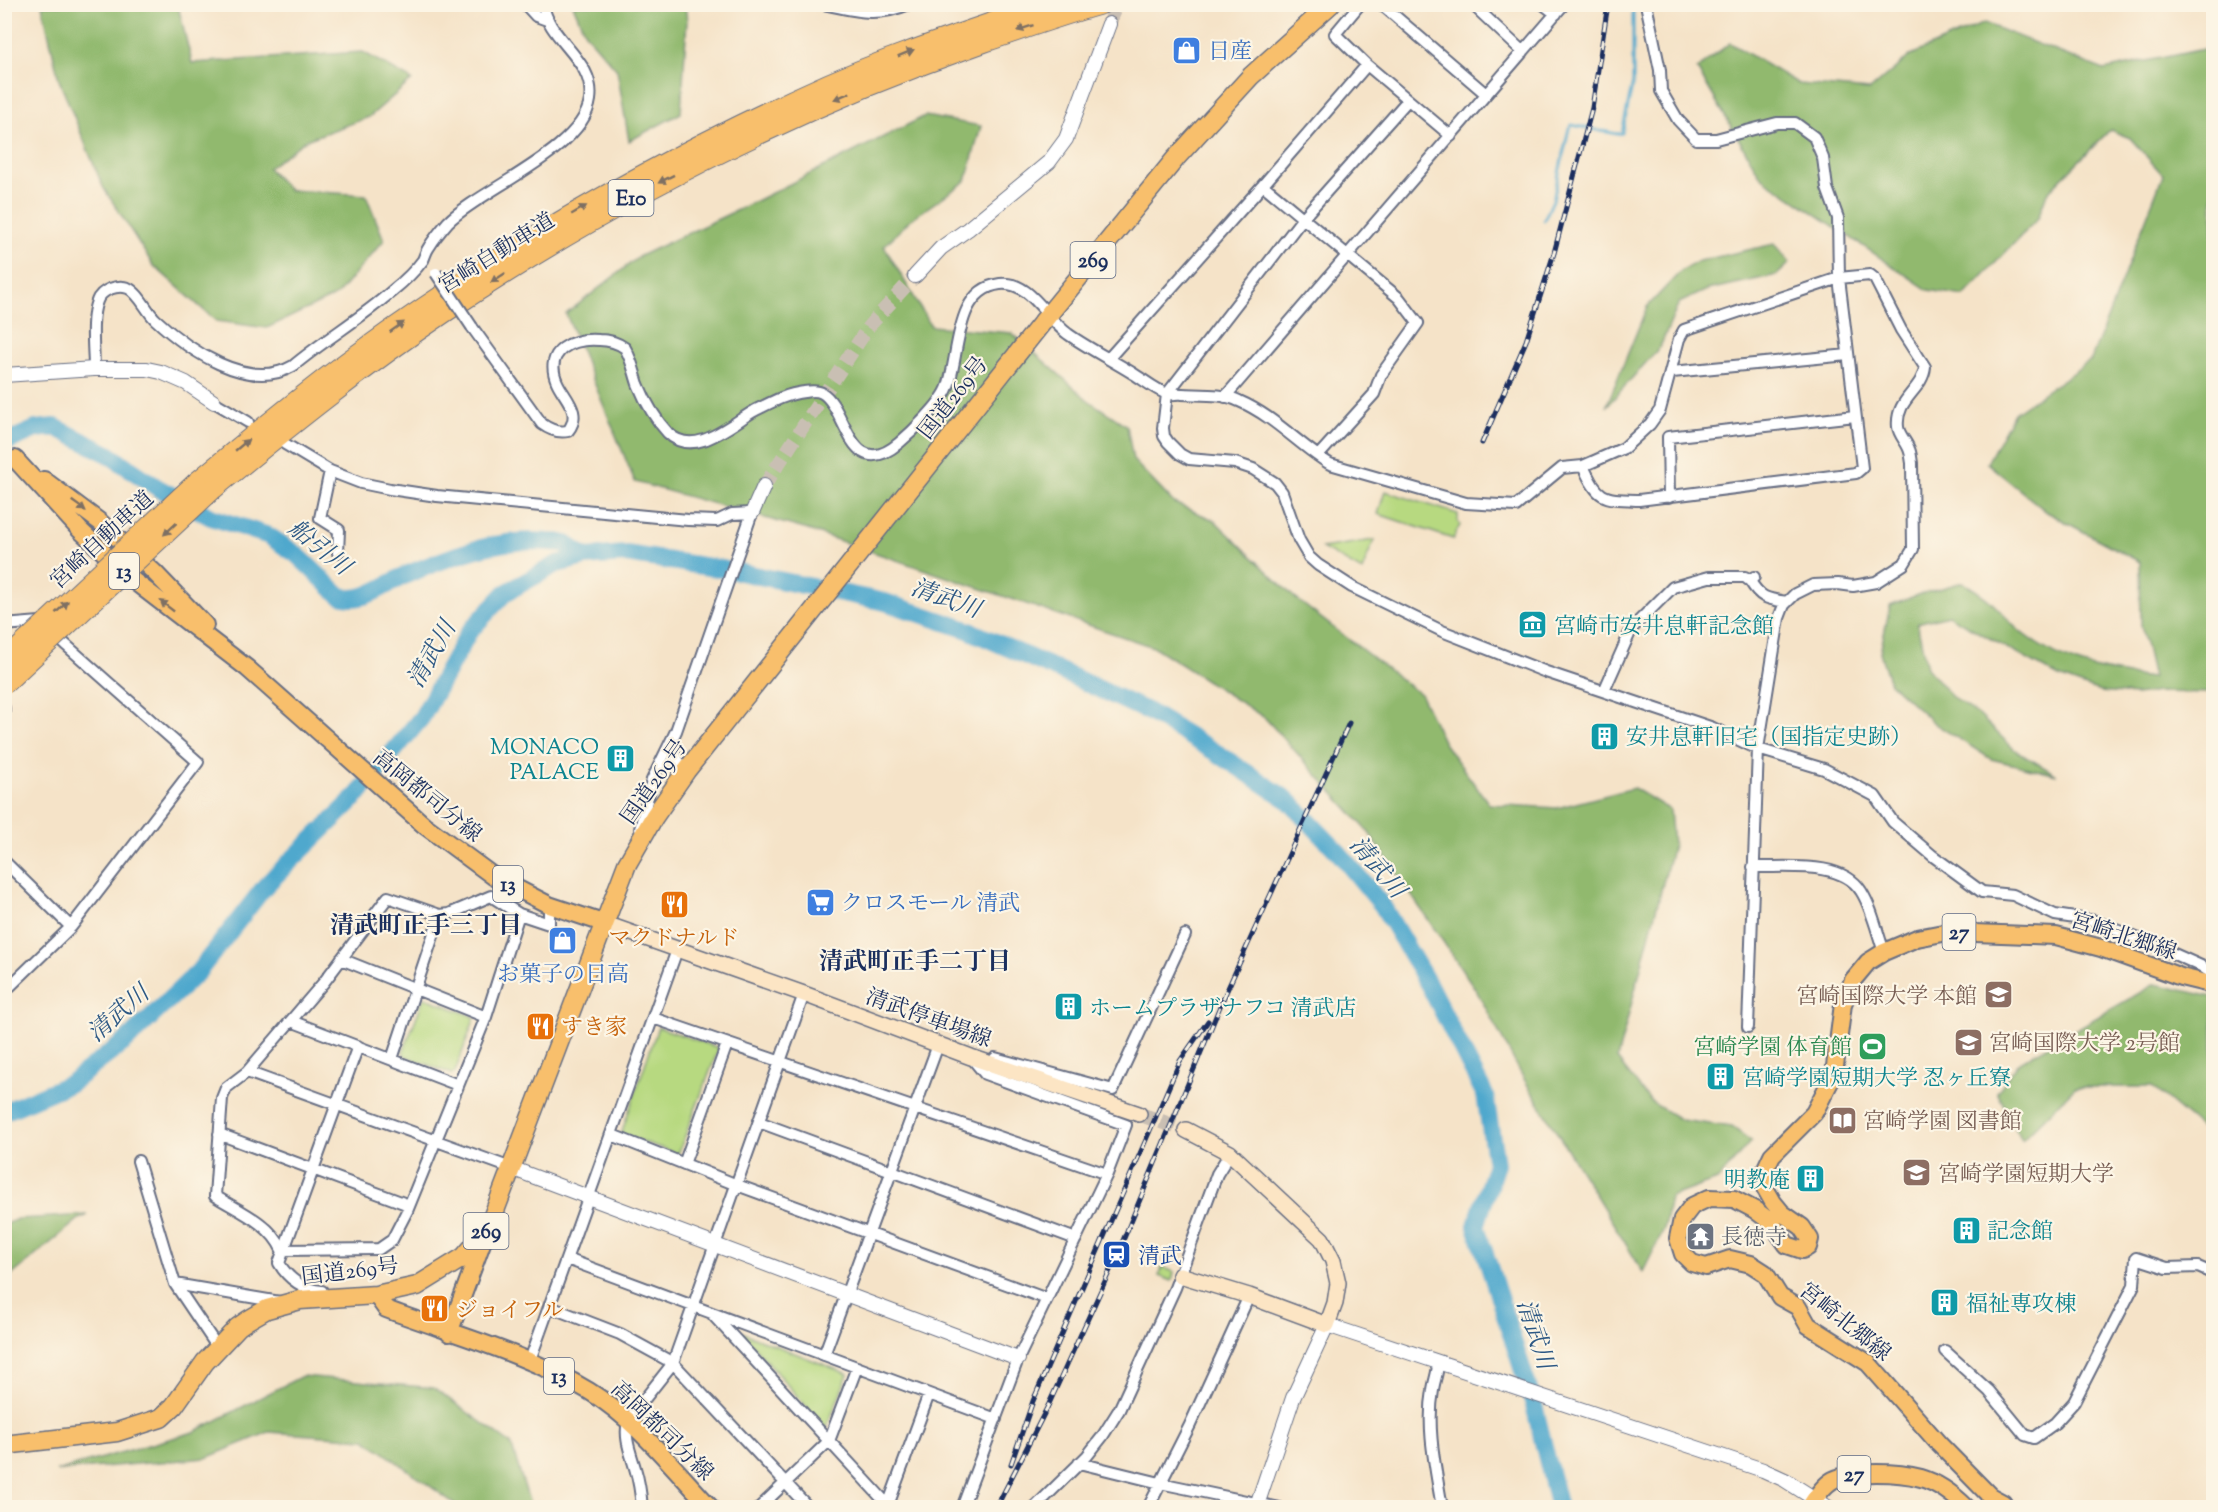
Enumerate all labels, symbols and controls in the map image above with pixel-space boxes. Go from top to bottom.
one-way arrow [1016,24,1034,34]
shop icon: 日産 [1171,34,1203,66]
place label: 日産 [1208,37,1252,69]
one-way arrow [898,48,916,58]
one-way arrow [833,91,851,101]
one-way arrow [657,174,674,184]
road number: E10 [608,180,654,216]
one-way arrow [571,205,587,216]
street label: 宮崎自動車道 [433,206,562,303]
road number: 269 [1070,242,1116,278]
one-way arrow [490,272,506,283]
one-way arrow [388,321,404,333]
street label: 国道269号 [912,350,997,447]
one-way arrow [234,439,249,452]
street label: 宮崎自動車道 [44,484,162,598]
one-way arrow [70,500,86,512]
water label: 船引川 [280,513,360,586]
one-way arrow [163,521,177,535]
road number: 13 [109,553,139,589]
water label: 清武川 [906,572,988,629]
one-way arrow [55,600,70,614]
one-way arrow [159,600,175,613]
museum icon: 宮崎市安井息軒記念館 [1517,609,1549,641]
place label: 宮崎市安井息軒記念館 [1554,612,1774,644]
water label: 清武川 [400,613,467,695]
building icon: 安井息軒旧宅（国指定史跡） [1589,720,1621,752]
place label: 安井息軒旧宅（国指定史跡） [1626,723,1912,755]
place label: MONACO PALACE [490,733,599,790]
street label: 国道269号 [614,733,697,832]
street label: 高岡都司分線 [365,743,487,851]
building icon: MONACO PALACE [604,743,636,775]
water label: 清武川 [1340,830,1415,909]
road number: 13 [493,866,523,902]
supermarket icon: クロスモール 清武 [804,886,836,918]
restaurant icon: マクドナルド [658,889,690,921]
place label: クロスモール 清武 [841,889,1020,921]
street label: 宮崎北郷線 [2066,906,2180,970]
district label: 清武町正手三丁目 [330,910,522,944]
road number: 27 [1942,914,1976,950]
place label: マクドナルド [609,924,739,956]
shop icon: お菓子の日高 [547,925,579,957]
district label: 清武町正手二丁目 [819,946,1011,980]
place label: お菓子の日高 [497,960,629,992]
water label: 清武川 [81,976,160,1051]
school or university icon: 宮崎国際大学 本館 [1982,979,2014,1011]
street label: 清武停車場線 [860,982,995,1057]
place label: 宮崎国際大学 本館 [1796,982,1977,1014]
building icon: ホームプラザナフコ 清武店 [1052,991,1084,1023]
place label: ホームプラザナフコ 清武店 [1089,994,1357,1026]
restaurant icon: すき家 [524,1010,556,1042]
place label: すき家 [561,1013,627,1045]
school or university icon: 宮崎国際大学 2号館 [1952,1026,1984,1058]
place label: 宮崎国際大学 2号館 [1989,1029,2180,1061]
sports icon: 宮崎学園 体育館 [1857,1030,1889,1062]
place label: 宮崎学園 体育館 [1693,1033,1852,1065]
building icon: 宮崎学園短期大学 忍ヶ丘寮 [1705,1061,1737,1093]
place label: 宮崎学園短期大学 忍ヶ丘寮 [1742,1064,2011,1096]
library icon: 宮崎学園 図書館 [1826,1104,1858,1136]
place label: 宮崎学園 図書館 [1863,1107,2022,1139]
school or university icon: 宮崎学園短期大学 [1901,1157,1933,1189]
place label: 宮崎学園短期大学 [1938,1160,2114,1192]
building icon: 明教庵 [1795,1163,1827,1195]
place label: 明教庵 [1724,1166,1790,1198]
road number: 269 [464,1213,508,1249]
building icon: 記念館 [1950,1214,1982,1246]
place label: 記念館 [1987,1217,2053,1249]
temple icon: 長徳寺 [1684,1220,1716,1252]
place label: 長徳寺 [1721,1223,1787,1255]
station icon: 清武 [1101,1239,1133,1271]
place label: 清武 [1138,1242,1182,1274]
street label: 国道269号 [300,1251,401,1295]
street label: 宮崎北郷線 [1791,1276,1897,1370]
building icon: 福祉専攻棟 [1929,1287,1961,1319]
place label: 福祉専攻棟 [1966,1290,2076,1322]
restaurant icon: ジョイフル [419,1293,451,1325]
water label: 清武川 [1507,1295,1562,1377]
place label: ジョイフル [456,1296,564,1328]
road number: 13 [544,1358,574,1394]
street label: 高岡都司分線 [602,1375,720,1490]
road number: 27 [1838,1456,1870,1492]

